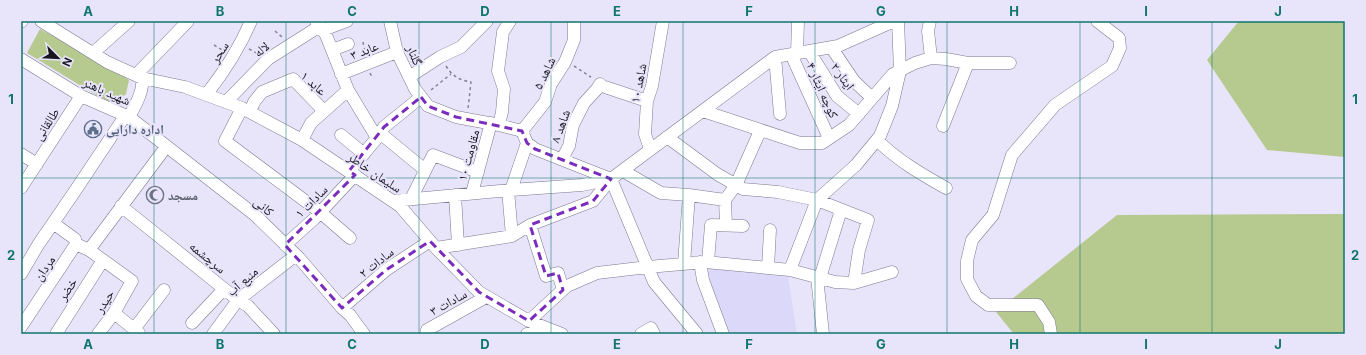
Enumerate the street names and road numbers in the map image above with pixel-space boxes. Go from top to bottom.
street label: عابد ۳ [348,37,381,63]
street label: سحر [206,38,233,67]
street label: لاله [250,38,272,60]
street label: گلنار [402,41,427,69]
street label: شاهد ۵ [529,54,559,92]
street label: ایثار ۲ [827,59,858,93]
street label: کوچه ایثار ۴ [803,60,843,121]
street label: شاهد ۱۰ [626,62,650,104]
street label: عابد ۱ [298,67,331,99]
street label: شهید باهنر [79,73,133,109]
street label: طالقانی [30,105,63,144]
street label: شاهد ۸ [547,107,573,145]
street label: مقاومت ۱۰ [454,128,483,183]
street label: سلیمان خاطر [344,148,405,197]
street label: سادات ۱ [291,181,331,221]
street label: کانی [250,193,278,220]
street label: سرچشمه [186,238,229,277]
street label: سادات ۲ [355,243,397,281]
street label: مردان [30,252,59,284]
street label: منبع آب [223,263,262,301]
street label: خضر [53,275,81,305]
street label: سادات ۳ [427,285,469,319]
street label: حیدر [90,287,118,317]

